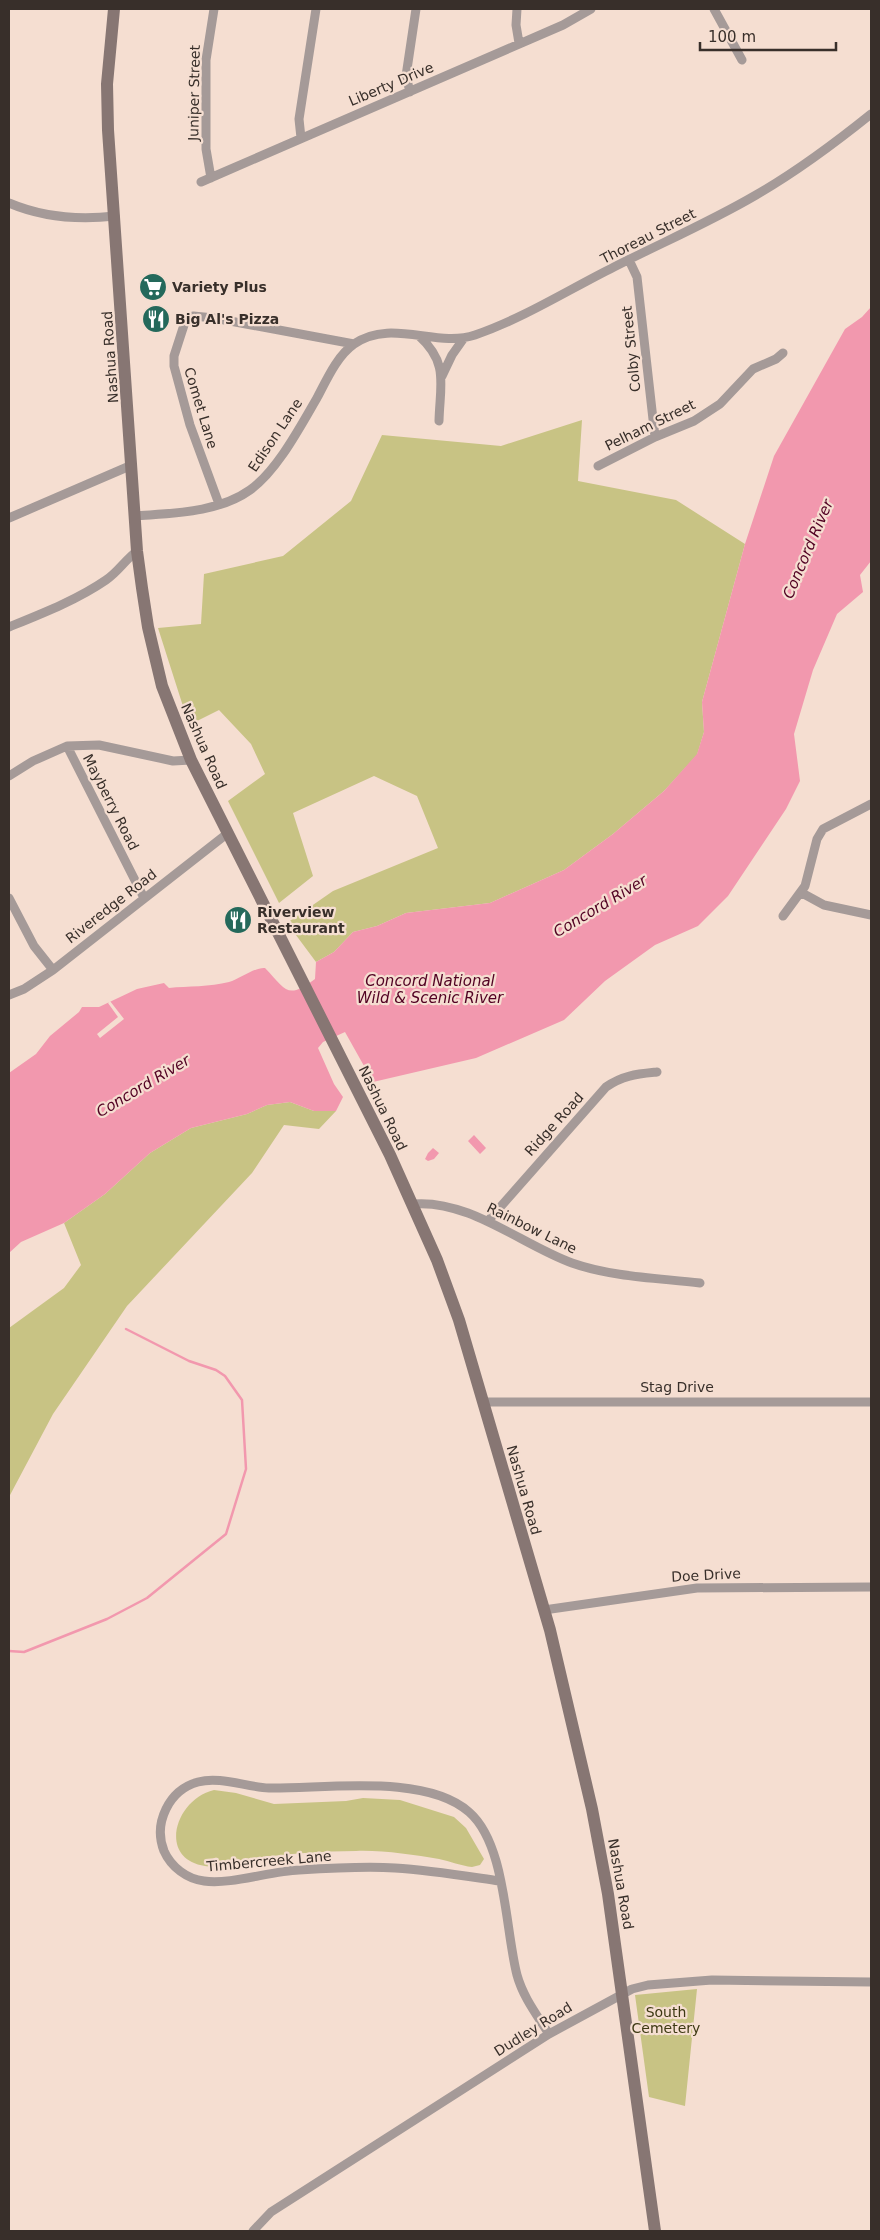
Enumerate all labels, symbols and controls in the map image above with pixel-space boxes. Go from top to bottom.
scale bar [700,20,836,52]
text: 100 m [708,28,756,46]
street label: Juniper Street [185,44,203,142]
street label: Liberty Drive [346,59,436,109]
street label: Thoreau Street [597,205,699,267]
supermarket icon: Variety Plus [138,272,168,302]
place label: Variety Plus [172,279,267,295]
restaurant icon: Big Al's Pizza [141,304,171,334]
street label: Colby Street [618,305,643,393]
street label: Nashua Road [99,310,121,404]
place label: Big Al's Pizza [175,311,279,327]
street label: Comet Lane [181,365,221,451]
street label: Edison Lane [245,395,305,475]
street label: Pelham Street [602,396,698,454]
water label: Concord River [779,496,837,601]
street label: Nashua Road [178,701,230,791]
street label: Mayberry Road [80,751,142,853]
street label: Riveredge Road [63,866,159,946]
water label: Concord River [550,871,651,941]
place label: Riverview Restaurant [257,904,345,936]
restaurant icon: Riverview Restaurant [223,905,253,935]
water label: Concord National Wild & Scenic River [357,972,504,1007]
water label: Concord River [93,1051,194,1121]
street label: Nashua Road [356,1063,410,1153]
street label: Ridge Road [521,1089,587,1159]
street label: Rainbow Lane [484,1199,580,1257]
street label: Stag Drive [640,1379,714,1395]
street label: Nashua Road [504,1443,544,1537]
street label: Doe Drive [671,1565,741,1585]
street label: Nashua Road [605,1837,637,1931]
street label: Timbercreek Lane [205,1848,332,1875]
street label: Dudley Road [491,1999,575,2059]
park label: South Cemetery [632,2004,700,2036]

